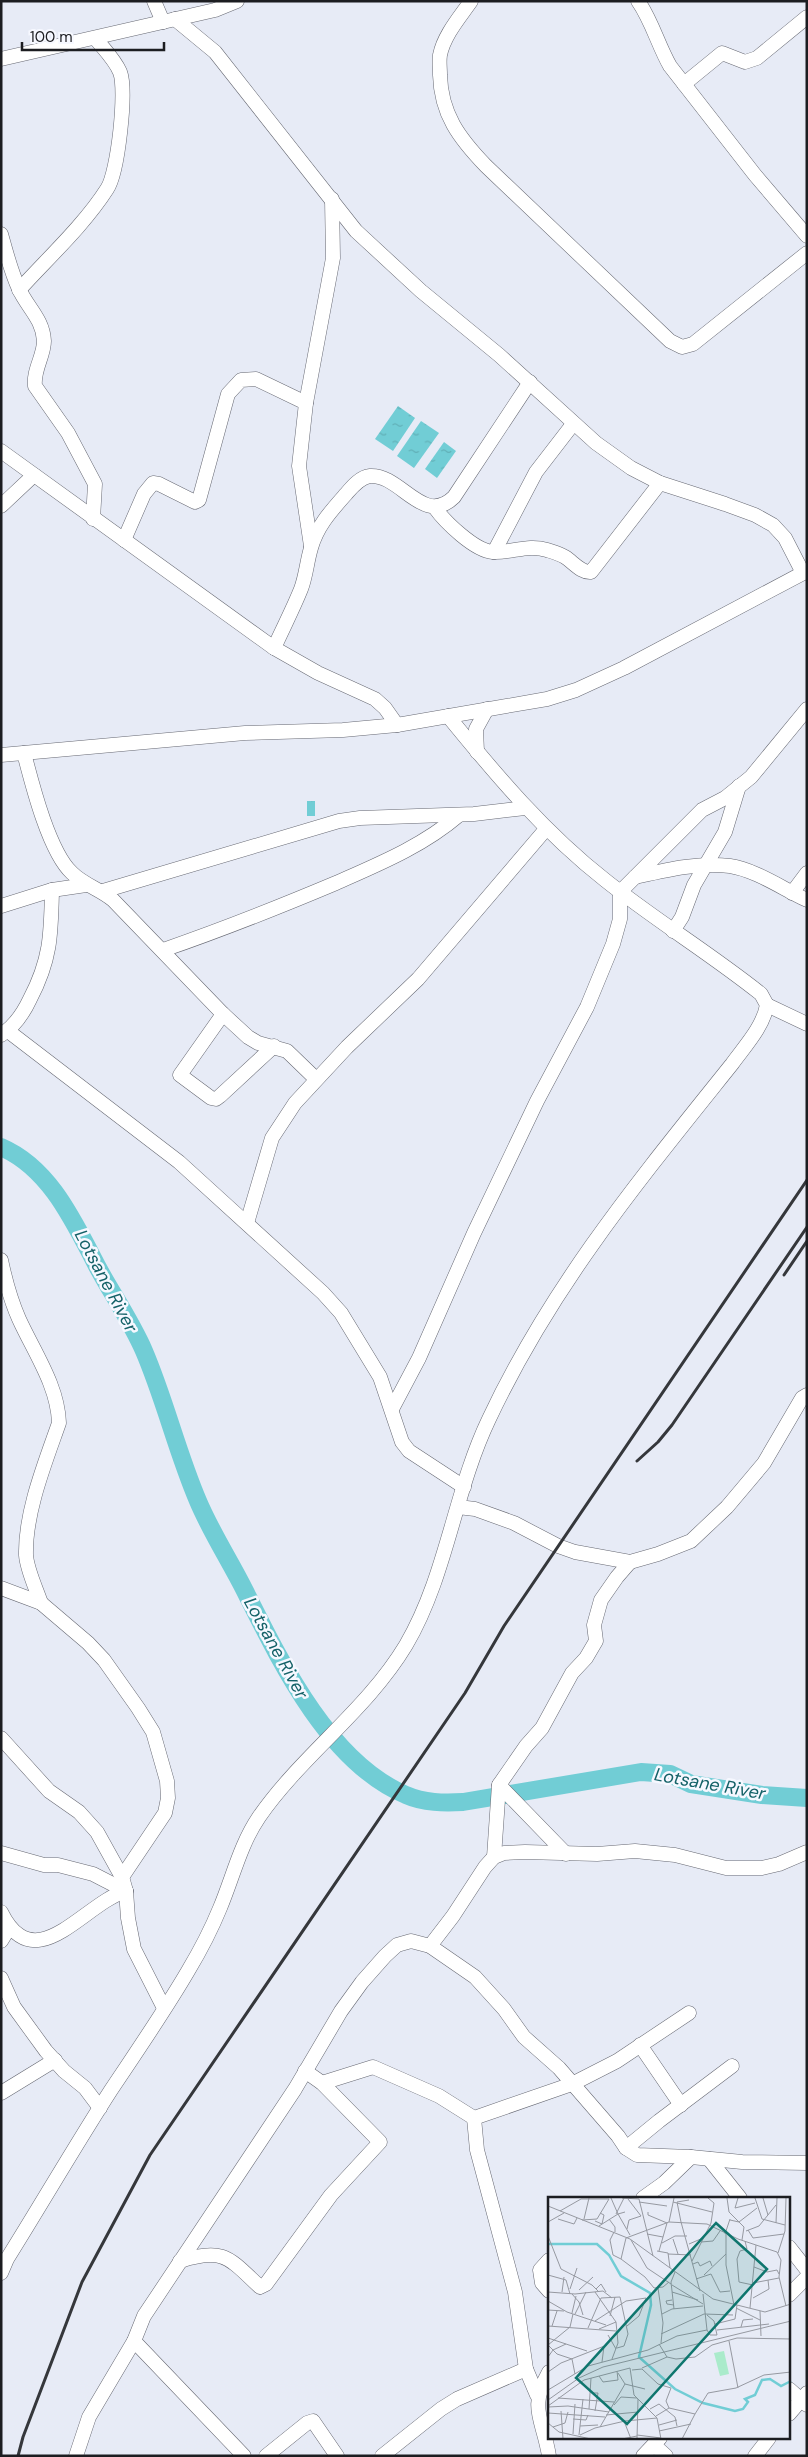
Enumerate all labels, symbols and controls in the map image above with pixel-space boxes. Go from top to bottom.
scale bar [22,20,165,52]
text: 100 m [30,27,73,47]
water label: Lotsane River [69,1226,144,1338]
water label: Lotsane River [238,1593,314,1704]
water label: Lotsane River [652,1762,769,1806]
inset map [548,2197,790,2440]

